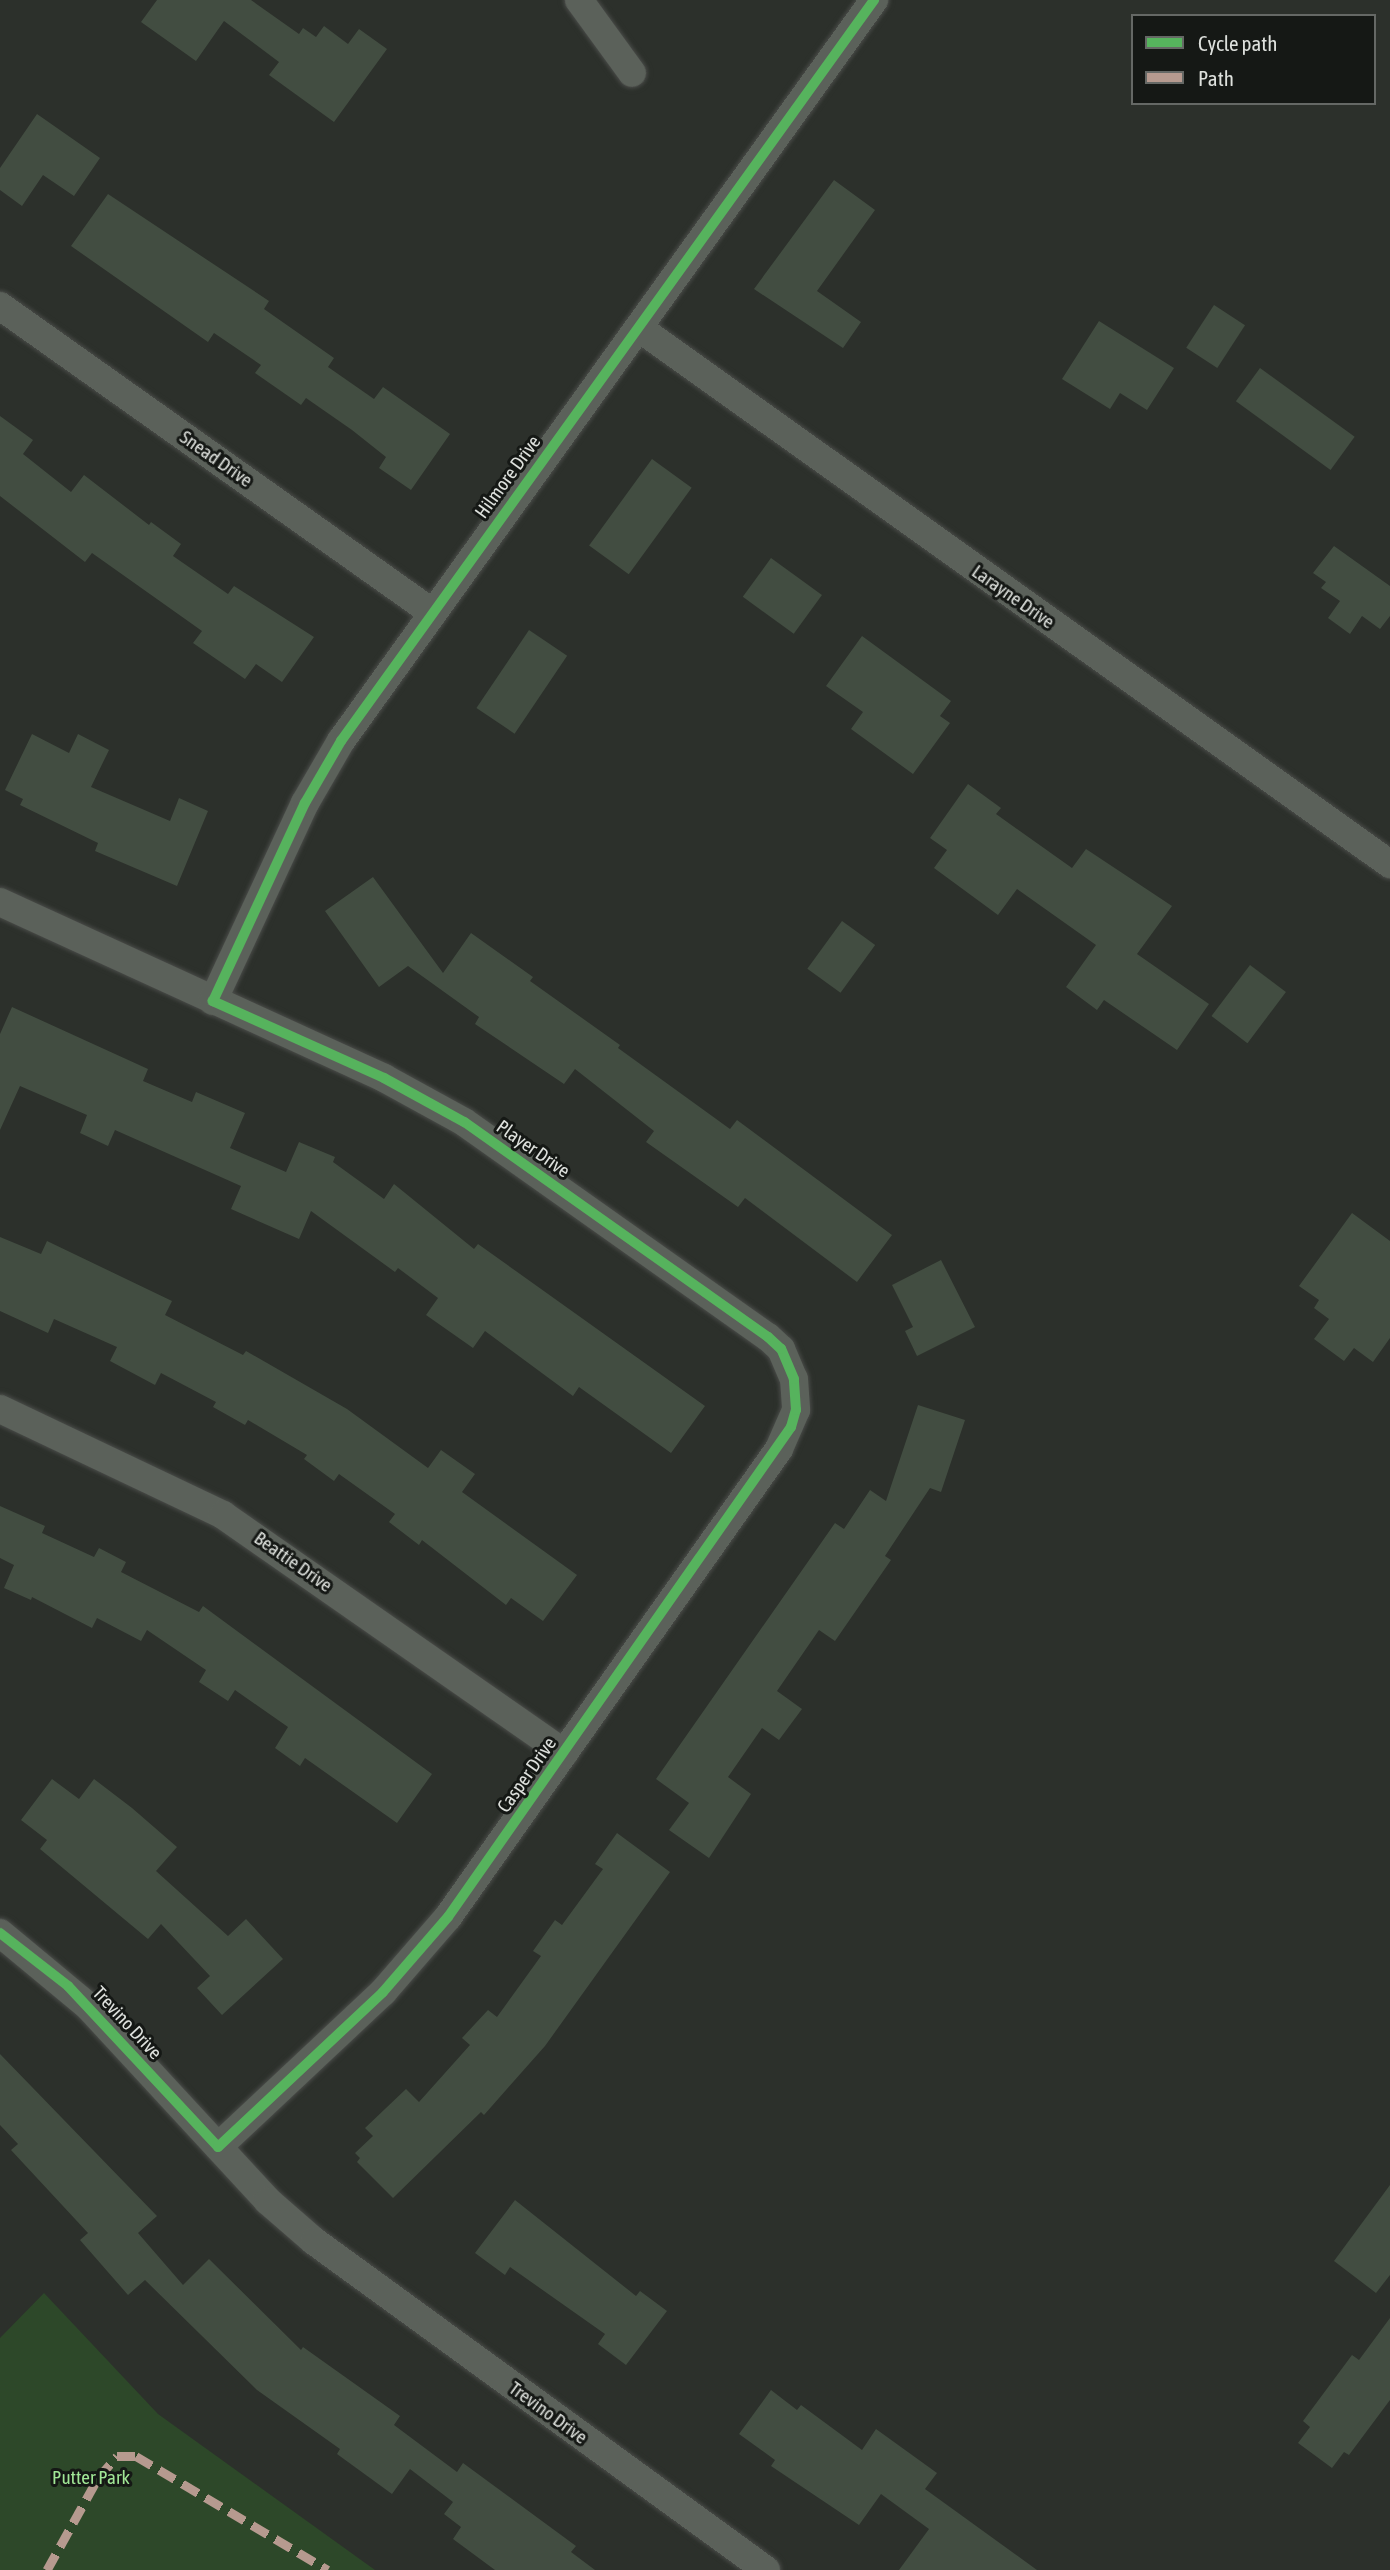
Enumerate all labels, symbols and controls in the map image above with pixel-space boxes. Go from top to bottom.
legend [1131,14,1376,105]
text: Cycle path [1198,31,1277,55]
text: Path [1198,66,1234,90]
street label: Snead Drive [175,426,257,492]
street label: Hilmore Drive [470,431,546,523]
street label: Larayne Drive [967,560,1059,634]
street label: Player Drive [492,1115,574,1183]
street label: Beattie Drive [250,1527,336,1597]
street label: Casper Drive [493,1733,561,1817]
street label: Trevino Drive [88,1982,166,2064]
street label: Trevino Drive [504,2377,592,2449]
park label: Putter Park [52,2467,130,2489]

